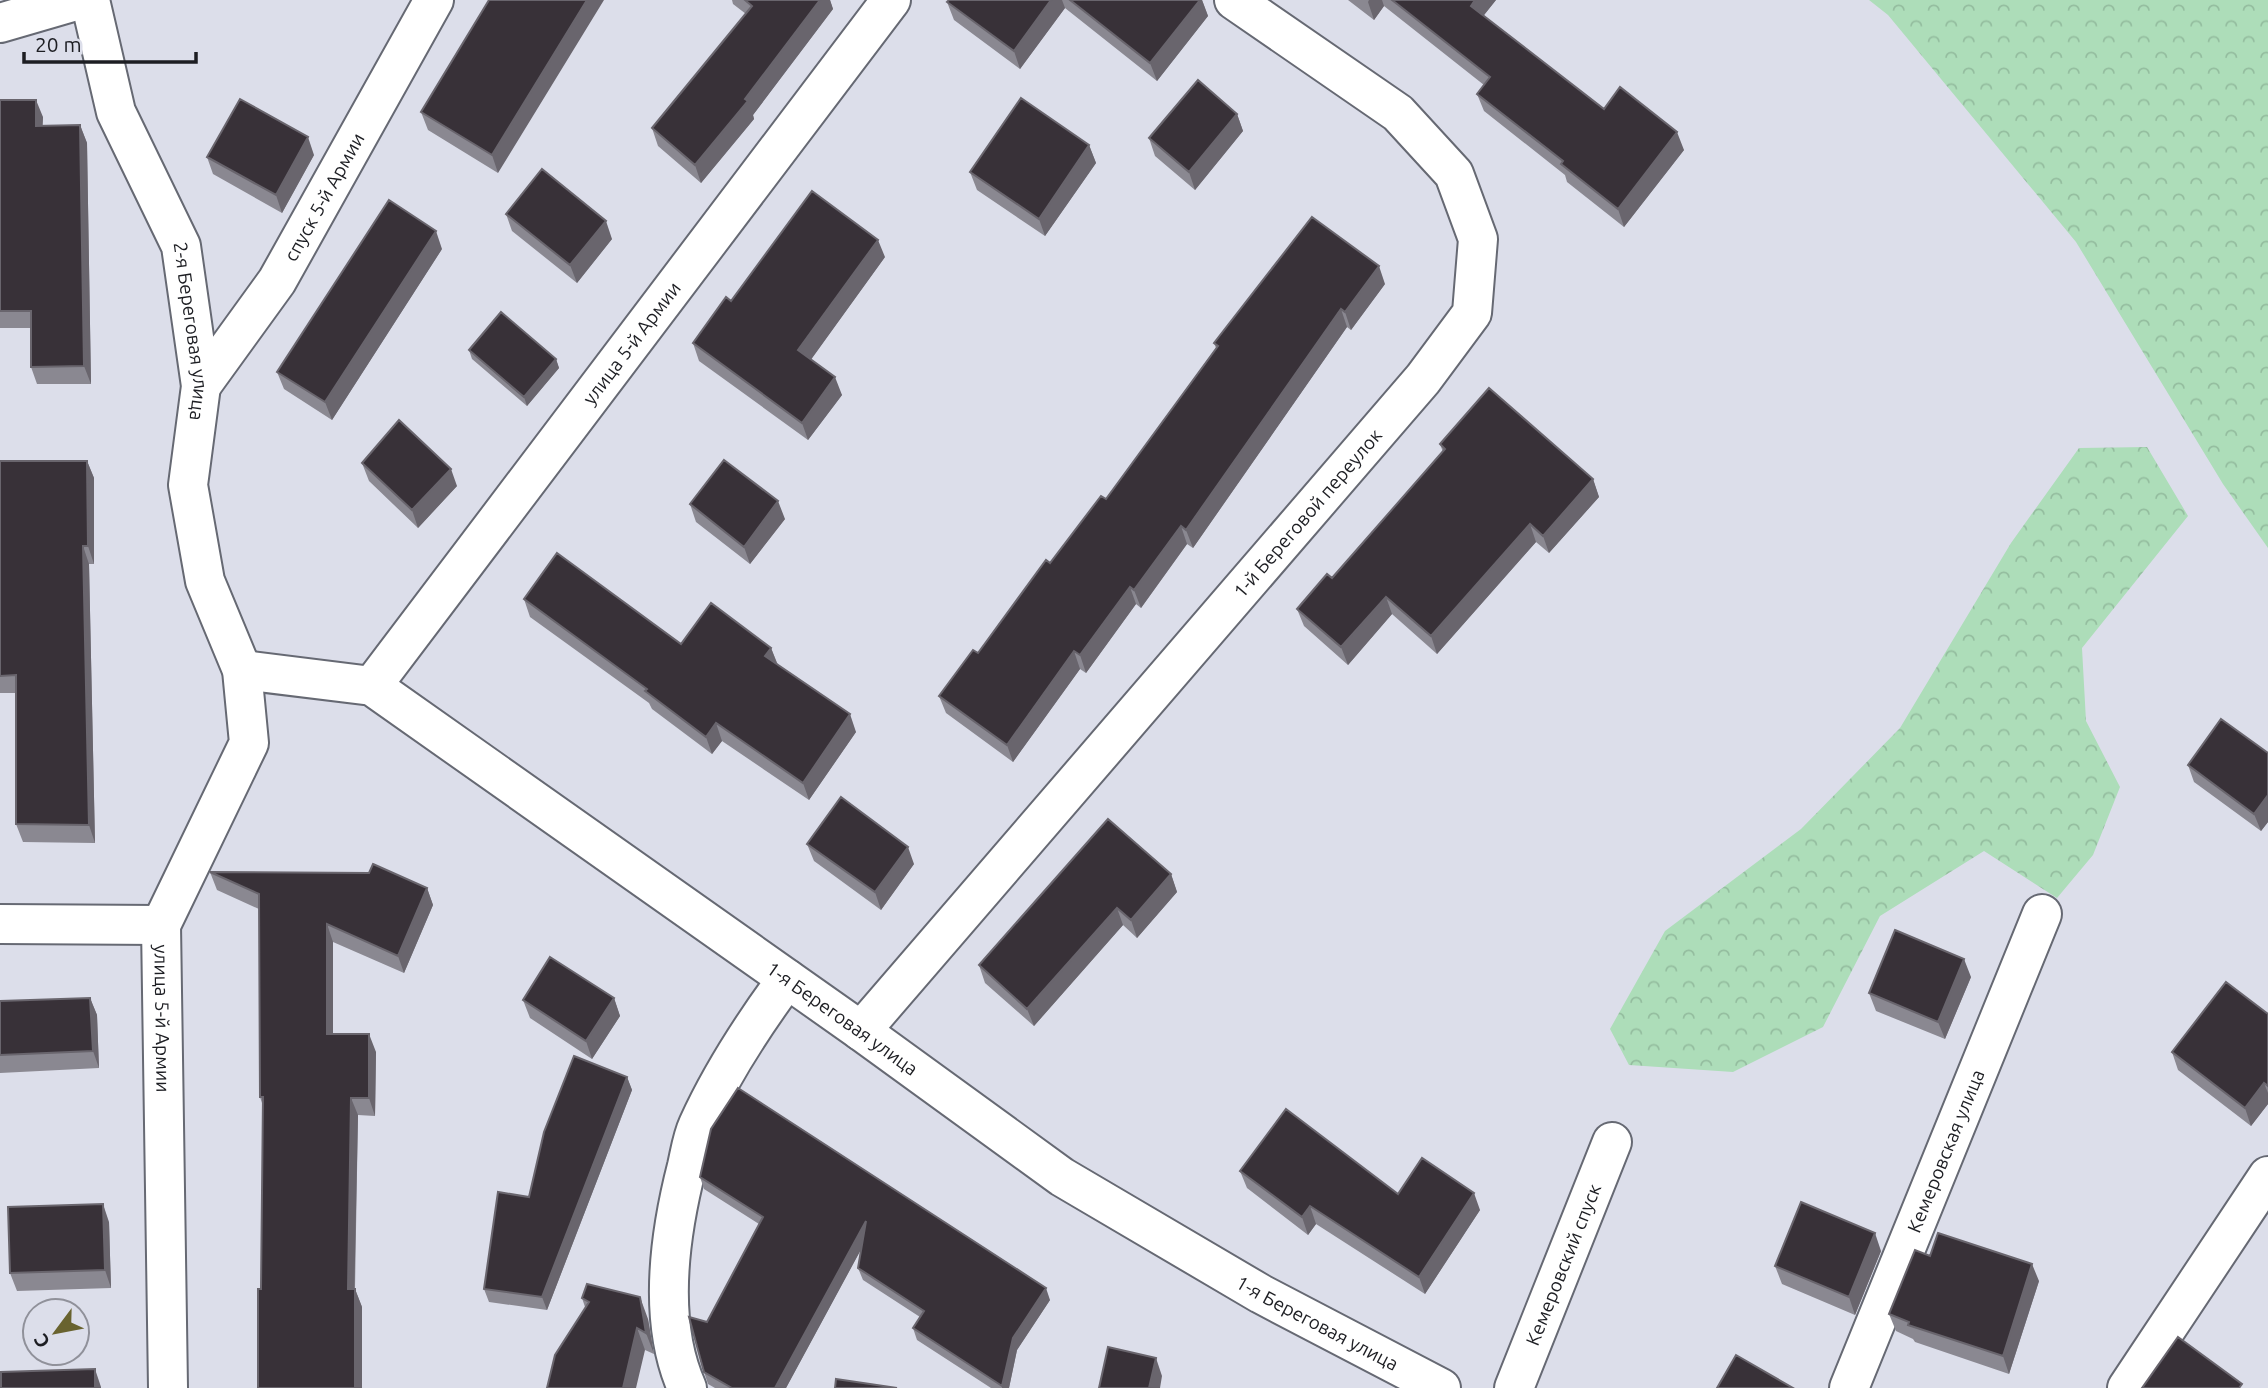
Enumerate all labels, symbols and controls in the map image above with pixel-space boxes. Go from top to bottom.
scale bar [24,21,196,65]
text: 20 m [35,32,82,56]
street label: спуск 5-й Армии [279,129,369,265]
street label: 2-я Береговая улица [170,240,212,422]
street label: улица 5-й Армии [578,277,685,409]
street label: 1-й Береговой переулок [1229,424,1386,602]
street label: улица 5-й Армии [150,944,175,1093]
street label: 1-я Береговая улица [763,957,922,1080]
street label: Кемеровская улица [1903,1066,1989,1236]
street label: Кемеровский спуск [1521,1180,1605,1348]
street label: 1-я Береговая улица [1232,1271,1402,1375]
north arrow [21,1297,91,1367]
text: С [29,1330,54,1352]

